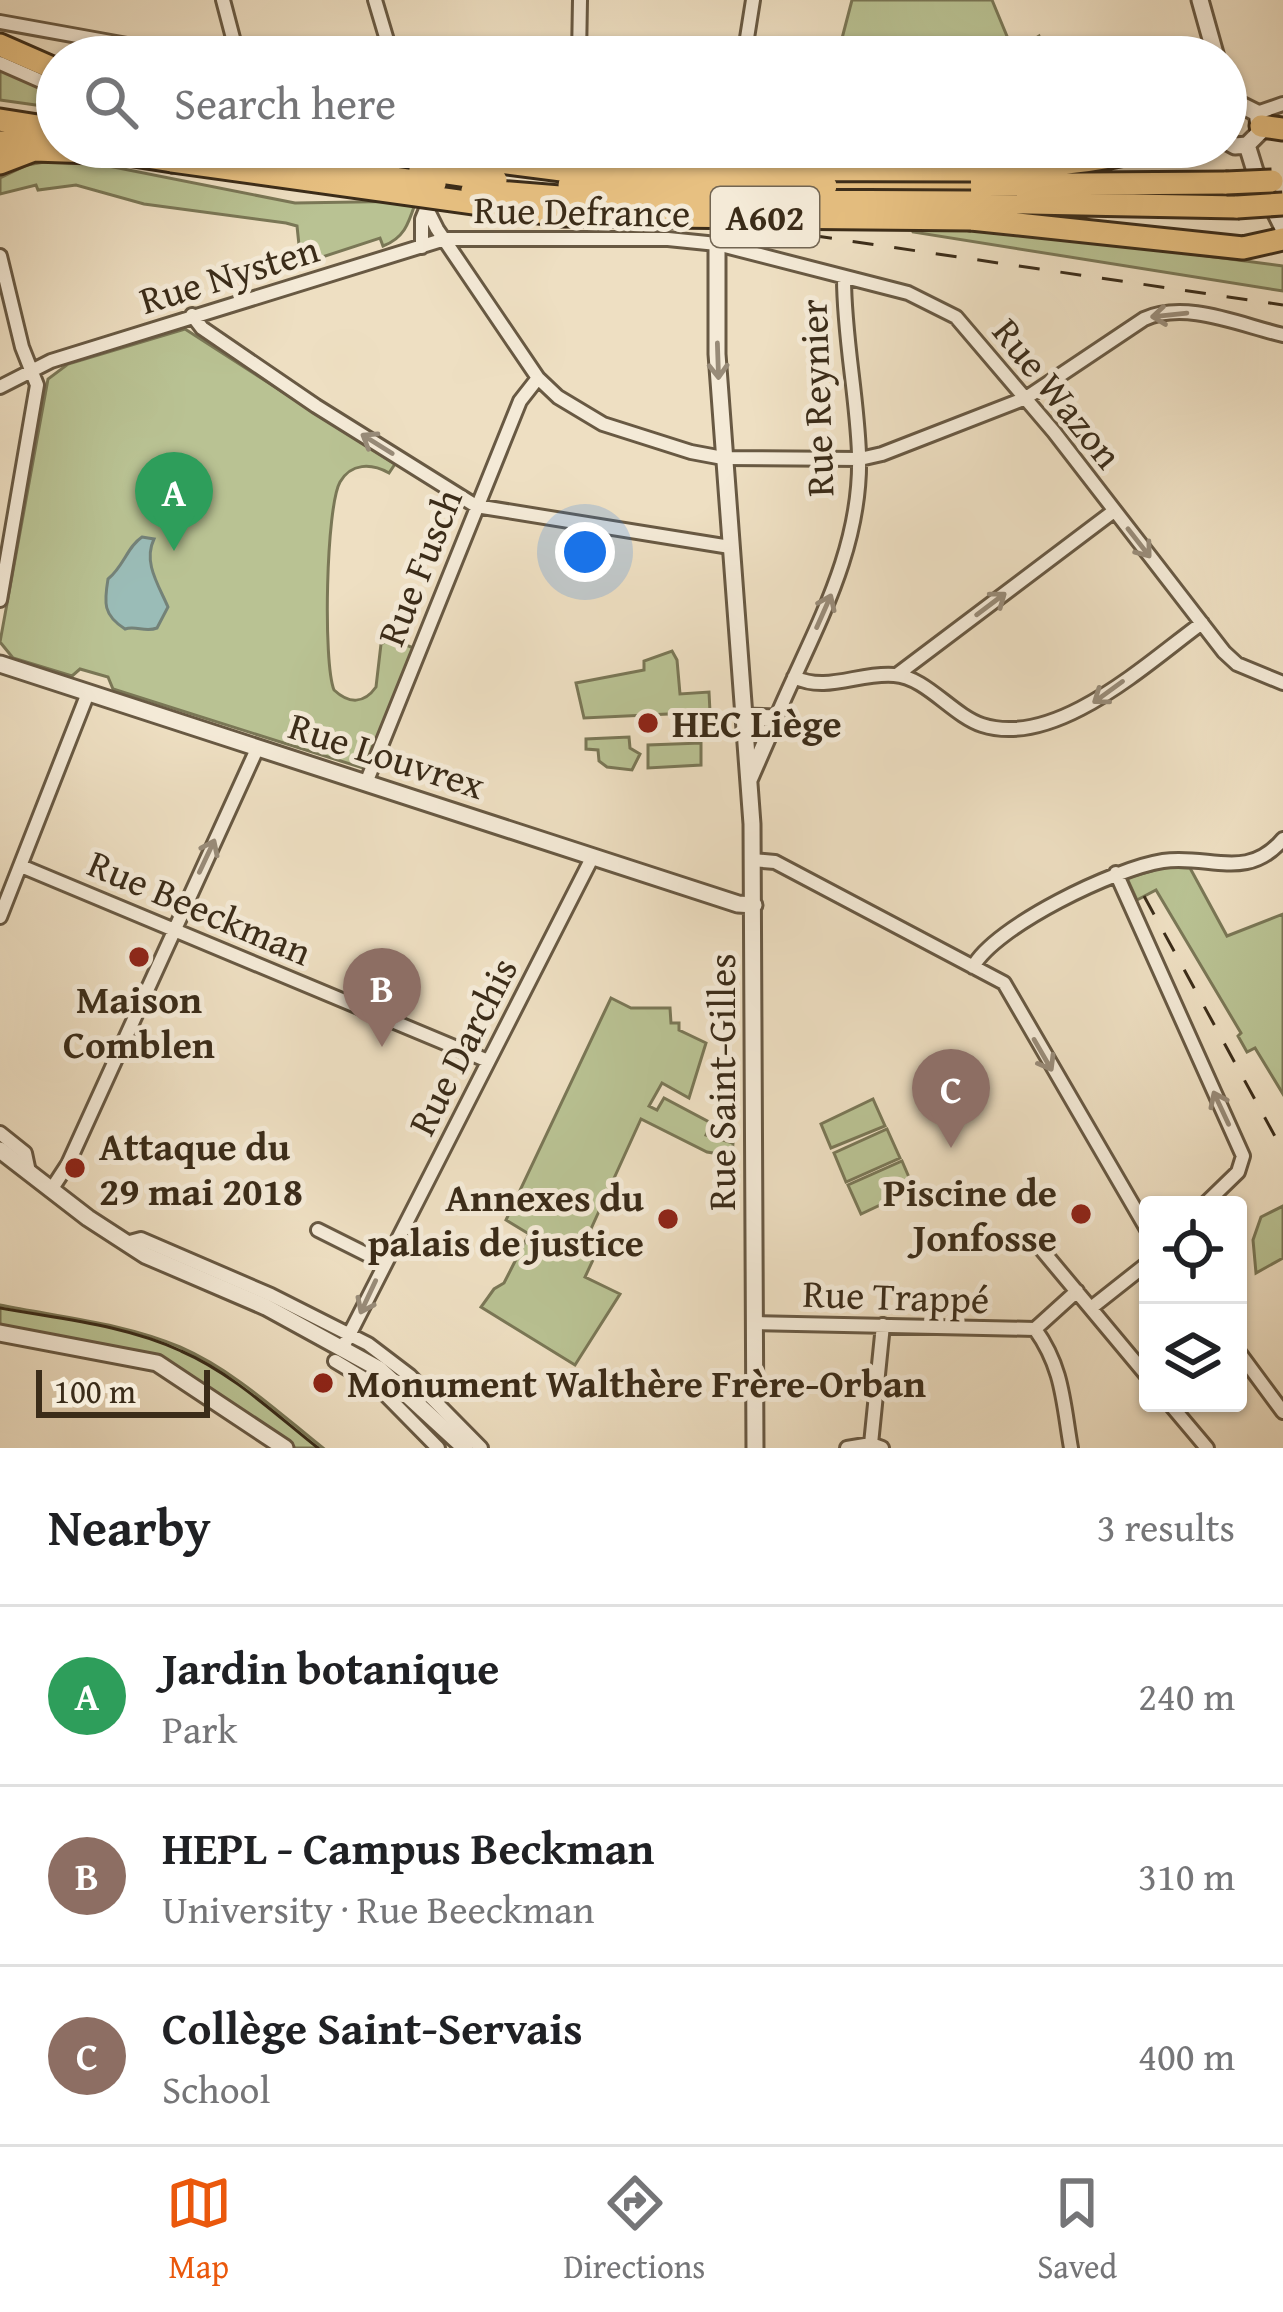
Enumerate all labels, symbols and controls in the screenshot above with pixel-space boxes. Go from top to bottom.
search box [36,36,1247,168]
icon: search [78,69,144,135]
text: Search here [174,70,396,135]
street label: Rue Defrance [473,180,691,241]
road number: A602 [711,187,819,247]
street label: Rue Nysten [132,219,326,328]
street label: Rue Reynier [784,298,847,498]
one-way arrow [1151,304,1190,327]
street label: Rue Wazon [980,305,1137,480]
one-way arrow [707,341,730,380]
one-way arrow [361,432,395,456]
pin: A [135,452,213,551]
street label: Rue Fusch [361,480,476,654]
your location [555,522,615,582]
one-way arrow [1126,527,1152,559]
one-way arrow [975,591,1007,617]
one-way arrow [815,594,837,630]
one-way arrow [1092,679,1125,704]
place label: HEC Liège [672,694,842,751]
street label: Rue Louvrex [282,696,493,813]
marker: HEC Liège [635,710,661,736]
street label: Rue Beeckman [80,834,321,979]
one-way arrow [198,839,220,875]
marker: Maison Comblen [126,944,152,970]
street label: Rue Darchis [392,947,531,1145]
pin: B [343,948,421,1047]
street label: Rue Saint-Gilles [692,953,749,1211]
place label: Maison Comblen [63,970,215,1072]
one-way arrow [1032,1037,1056,1072]
pin: C [912,1049,990,1148]
one-way arrow [1209,1091,1231,1127]
place label: Attaque du 29 mai 2018 [99,1117,303,1219]
marker: Attaque du 29 mai 2018 [62,1155,88,1181]
place label: Piscine de Jonfosse [883,1163,1057,1265]
place label: Annexes du palais de justice [367,1168,645,1270]
map controls [1139,1196,1247,1412]
button: locate [1139,1196,1247,1304]
marker: Piscine de Jonfosse [1068,1201,1094,1227]
marker: Annexes du palais de justice [655,1206,681,1232]
street label: Rue Trappé [802,1264,990,1327]
one-way arrow [356,1278,378,1314]
button: layers [1139,1304,1247,1412]
place label: Monument Walthère Frère-Orban [347,1354,926,1411]
scale bar [36,1364,210,1417]
text: 100 m [54,1367,136,1415]
marker: Monument Walthère Frère-Orban [310,1370,336,1396]
text: Nearby [48,1489,211,1564]
text: 3 results [1097,1498,1235,1555]
text: Jardin botanique [162,1635,499,1700]
text: A [75,1667,99,1724]
text: 240 m [1138,1667,1235,1724]
text: Park [162,1700,237,1757]
text: HEPL - Campus Beckman [162,1815,654,1880]
text: B [75,1847,99,1904]
text: 310 m [1138,1847,1235,1904]
text: University · Rue Beeckman [162,1880,595,1937]
text: Collège Saint-Servais [162,1995,583,2060]
text: C [76,2027,98,2084]
text: 400 m [1138,2027,1235,2084]
text: School [162,2060,270,2117]
tab: Map [166,2170,232,2290]
tab: Directions [564,2170,705,2290]
tab: Saved [1037,2170,1117,2290]

